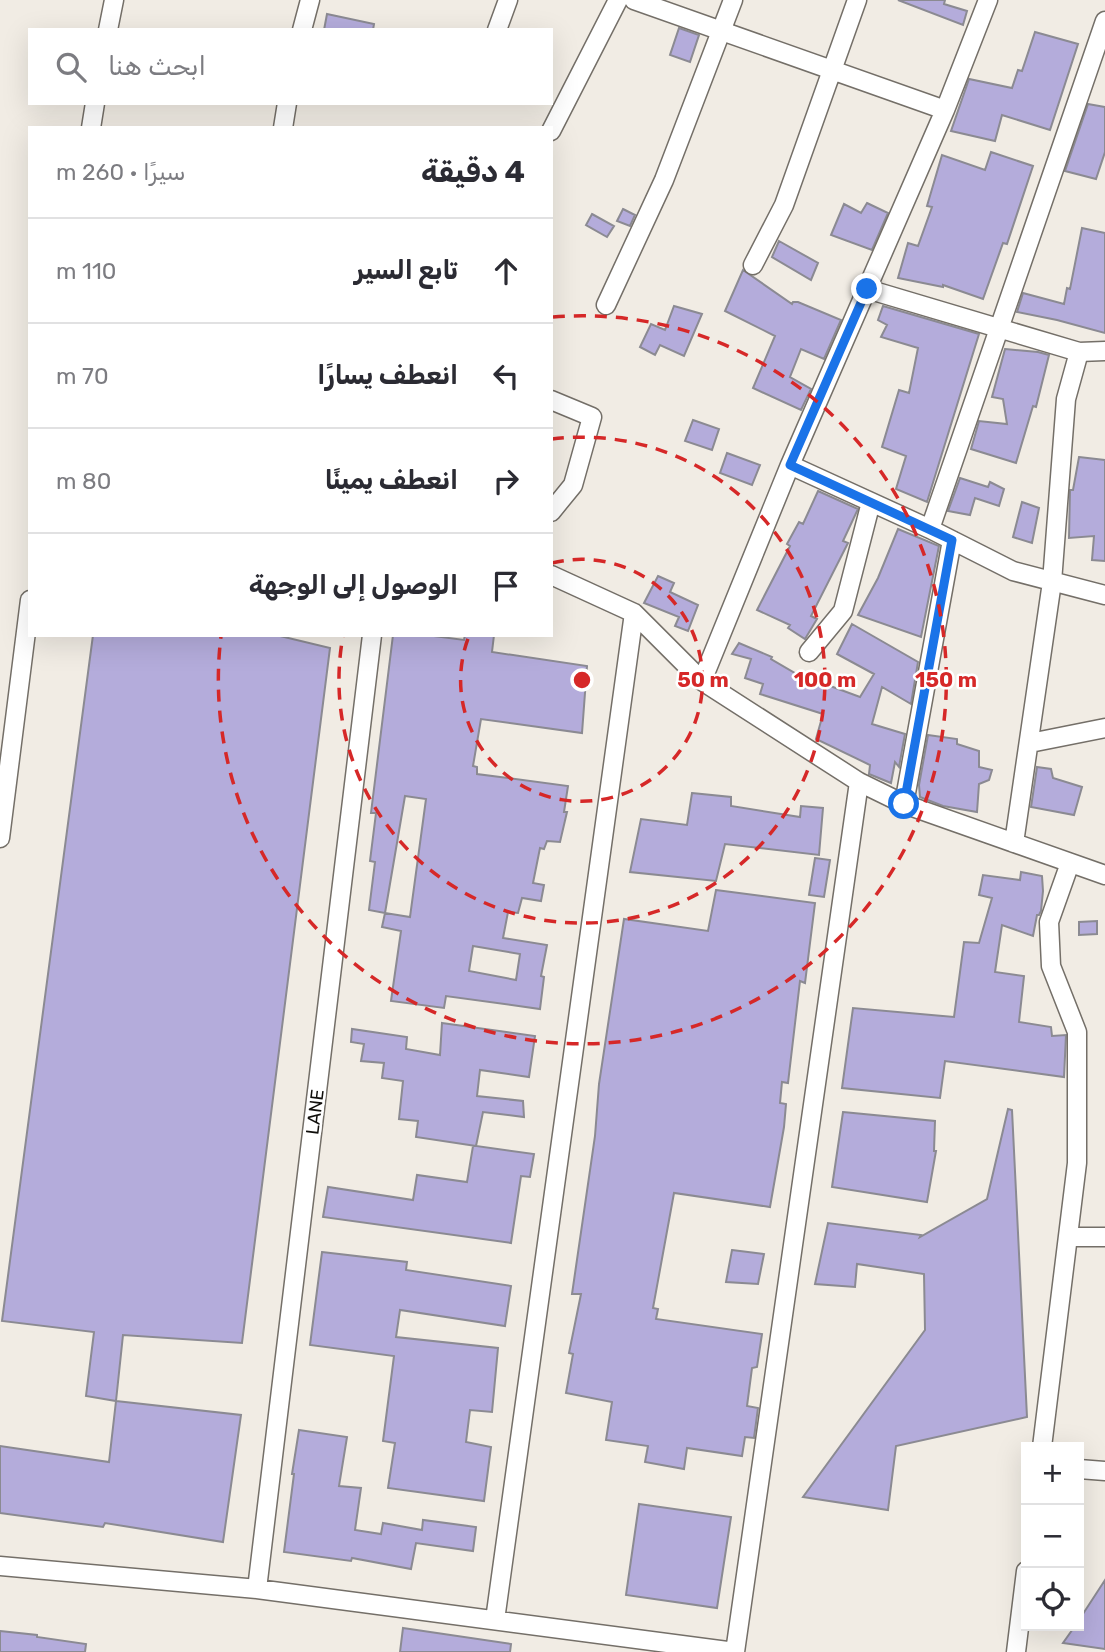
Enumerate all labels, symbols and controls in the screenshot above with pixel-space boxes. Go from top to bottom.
search box [28,28,553,105]
icon: search [52,48,90,86]
text: ابحث هنا [108,51,206,82]
text: 4 دقيقة [421,154,525,190]
text: سيرًا · 260 m [56,158,185,186]
icon: ahead [487,252,525,290]
text: تابع السير [354,255,458,286]
text: 110 m [56,257,116,285]
route end [851,273,882,304]
icon: left [487,357,525,395]
text: انعطف يسارًا [317,360,458,391]
text: 70 m [56,362,109,390]
icon: right [487,462,525,500]
text: انعطف يمينًا [325,465,458,496]
text: 80 m [56,467,111,495]
icon: arrive [487,567,525,605]
text: الوصول إلى الوجهة [249,570,458,601]
text: 50 m [677,667,729,692]
text: 100 m [794,667,856,692]
text: 150 m [915,667,977,692]
centre of rings [570,668,594,692]
route start [888,788,919,819]
street label: LANE [301,1088,329,1136]
map controls [1021,1442,1084,1631]
button: + [1021,1442,1084,1505]
button: − [1021,1505,1084,1568]
button: locate [1021,1568,1084,1631]

